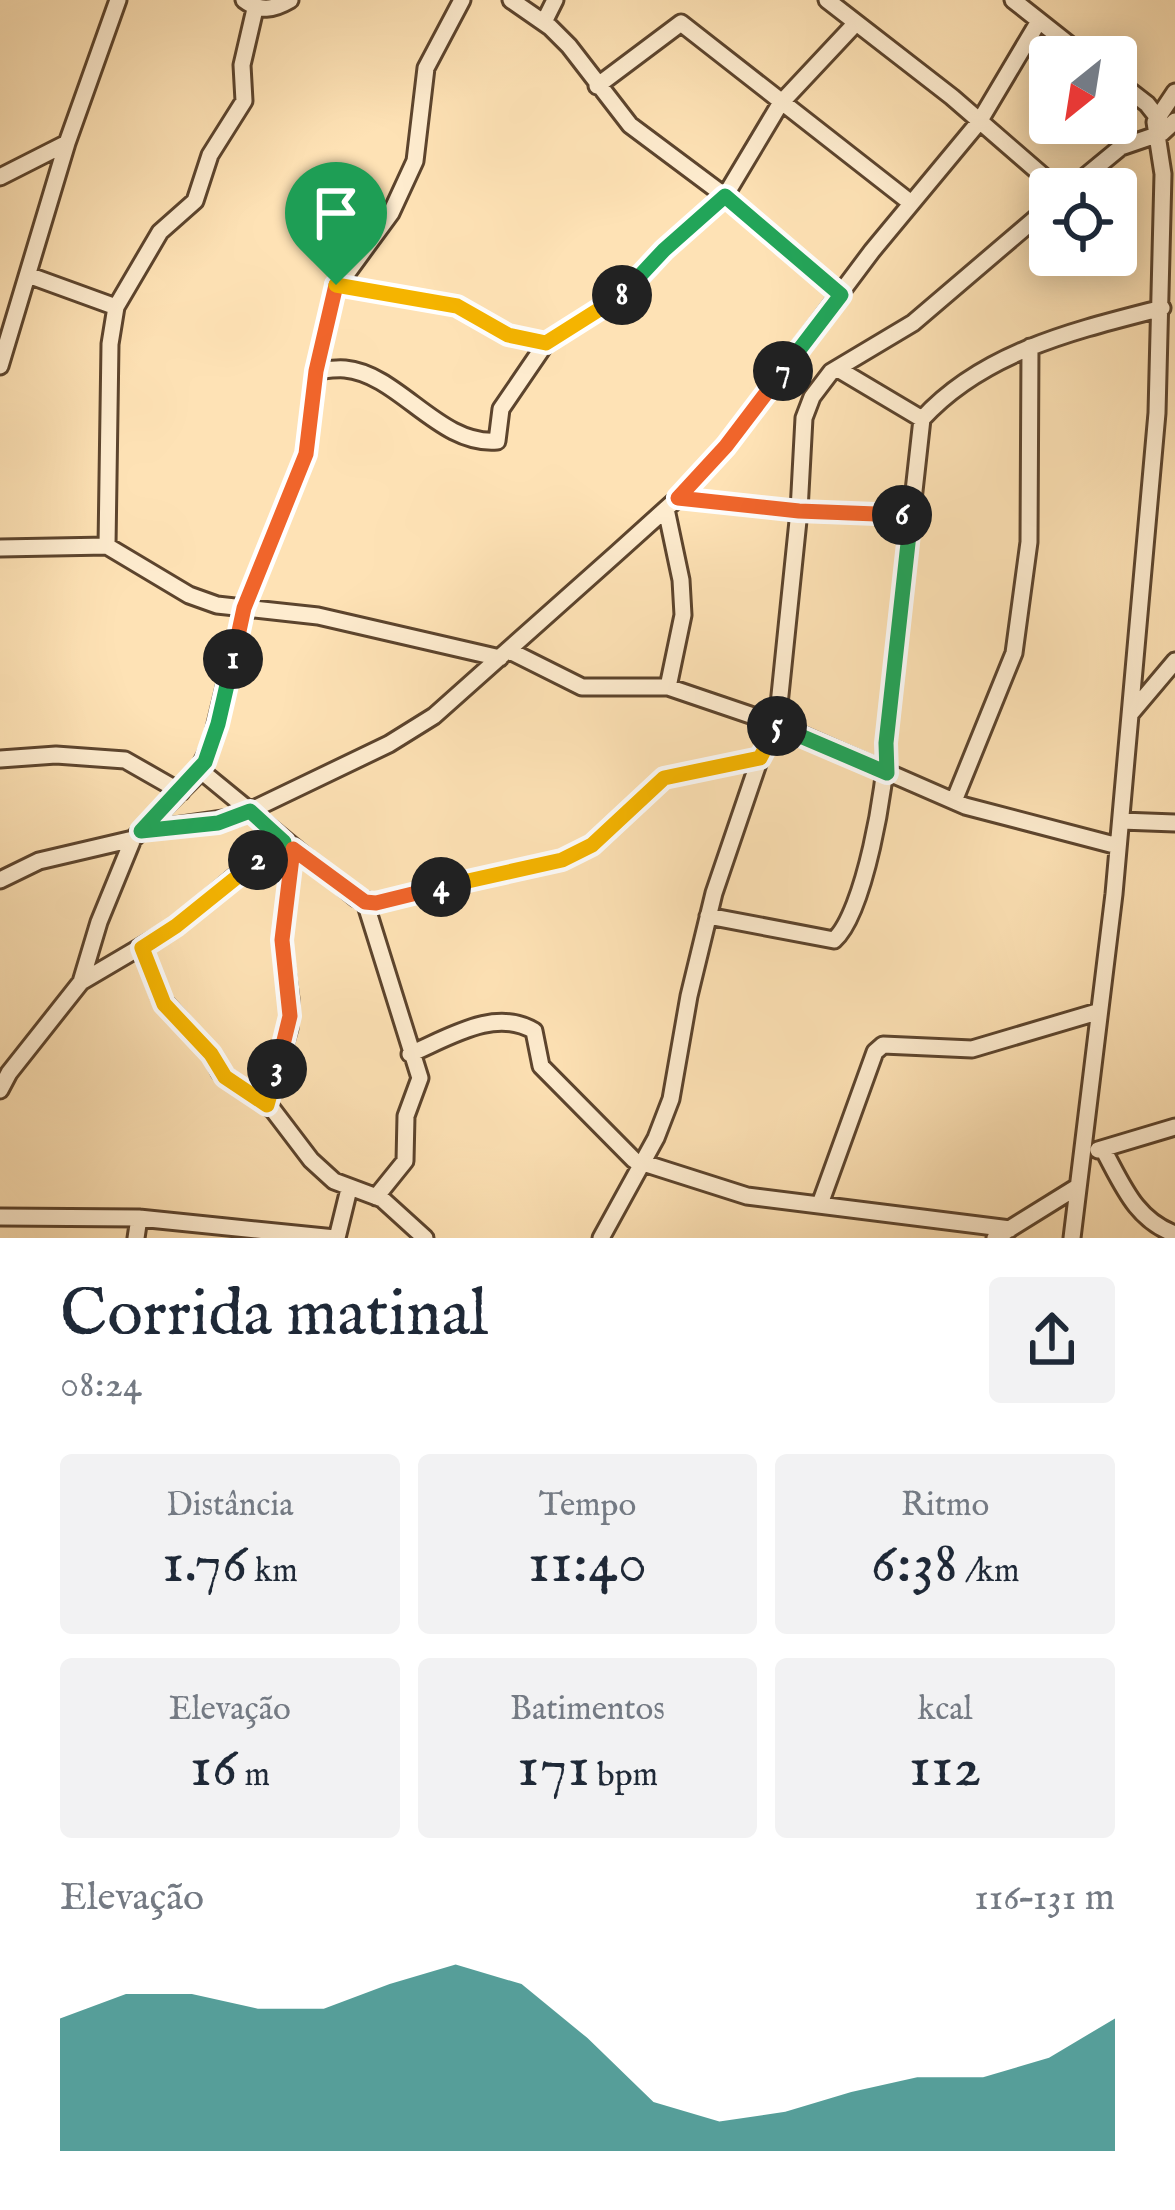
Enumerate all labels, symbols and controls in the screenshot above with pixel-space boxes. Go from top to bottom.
north arrow [1029,36,1137,144]
map controls [1029,36,1137,276]
pin [285,162,387,285]
button: locate [1029,168,1137,276]
icon: arrive [303,180,369,246]
pin: 8 [592,265,652,325]
text: 8 [616,274,628,316]
pin: 7 [753,341,813,401]
text: 7 [775,350,791,392]
pin: 6 [872,485,932,545]
text: 6 [895,494,909,536]
pin: 1 [203,629,263,689]
text: 1 [227,638,239,680]
pin: 5 [747,696,807,756]
text: 5 [771,705,783,747]
pin: 2 [228,830,288,890]
text: 2 [250,839,266,881]
pin: 4 [411,857,471,917]
text: 4 [433,866,449,908]
pin: 3 [247,1039,307,1099]
text: 3 [271,1048,283,1090]
text: Corrida matinal [60,1274,488,1358]
button: share [989,1277,1115,1403]
text: 08:24 [60,1361,142,1410]
text: Distância [166,1485,294,1527]
text: Tempo [539,1485,636,1527]
text: Ritmo [901,1485,989,1527]
text: 1.76 [162,1527,247,1603]
text: 11:40 [528,1527,647,1603]
text: 6:38 [871,1527,958,1603]
text: km [247,1551,298,1593]
text: /km [958,1551,1020,1593]
text: Elevação [169,1689,291,1731]
text: Batimentos [510,1689,665,1731]
text: kcal [918,1689,973,1731]
text: 16 [190,1731,237,1807]
text: 171 [517,1731,590,1807]
text: 112 [909,1731,982,1807]
text: m [237,1755,270,1797]
text: bpm [590,1755,658,1797]
text: Elevação [60,1874,204,1923]
text: 116–131 m [974,1874,1115,1923]

